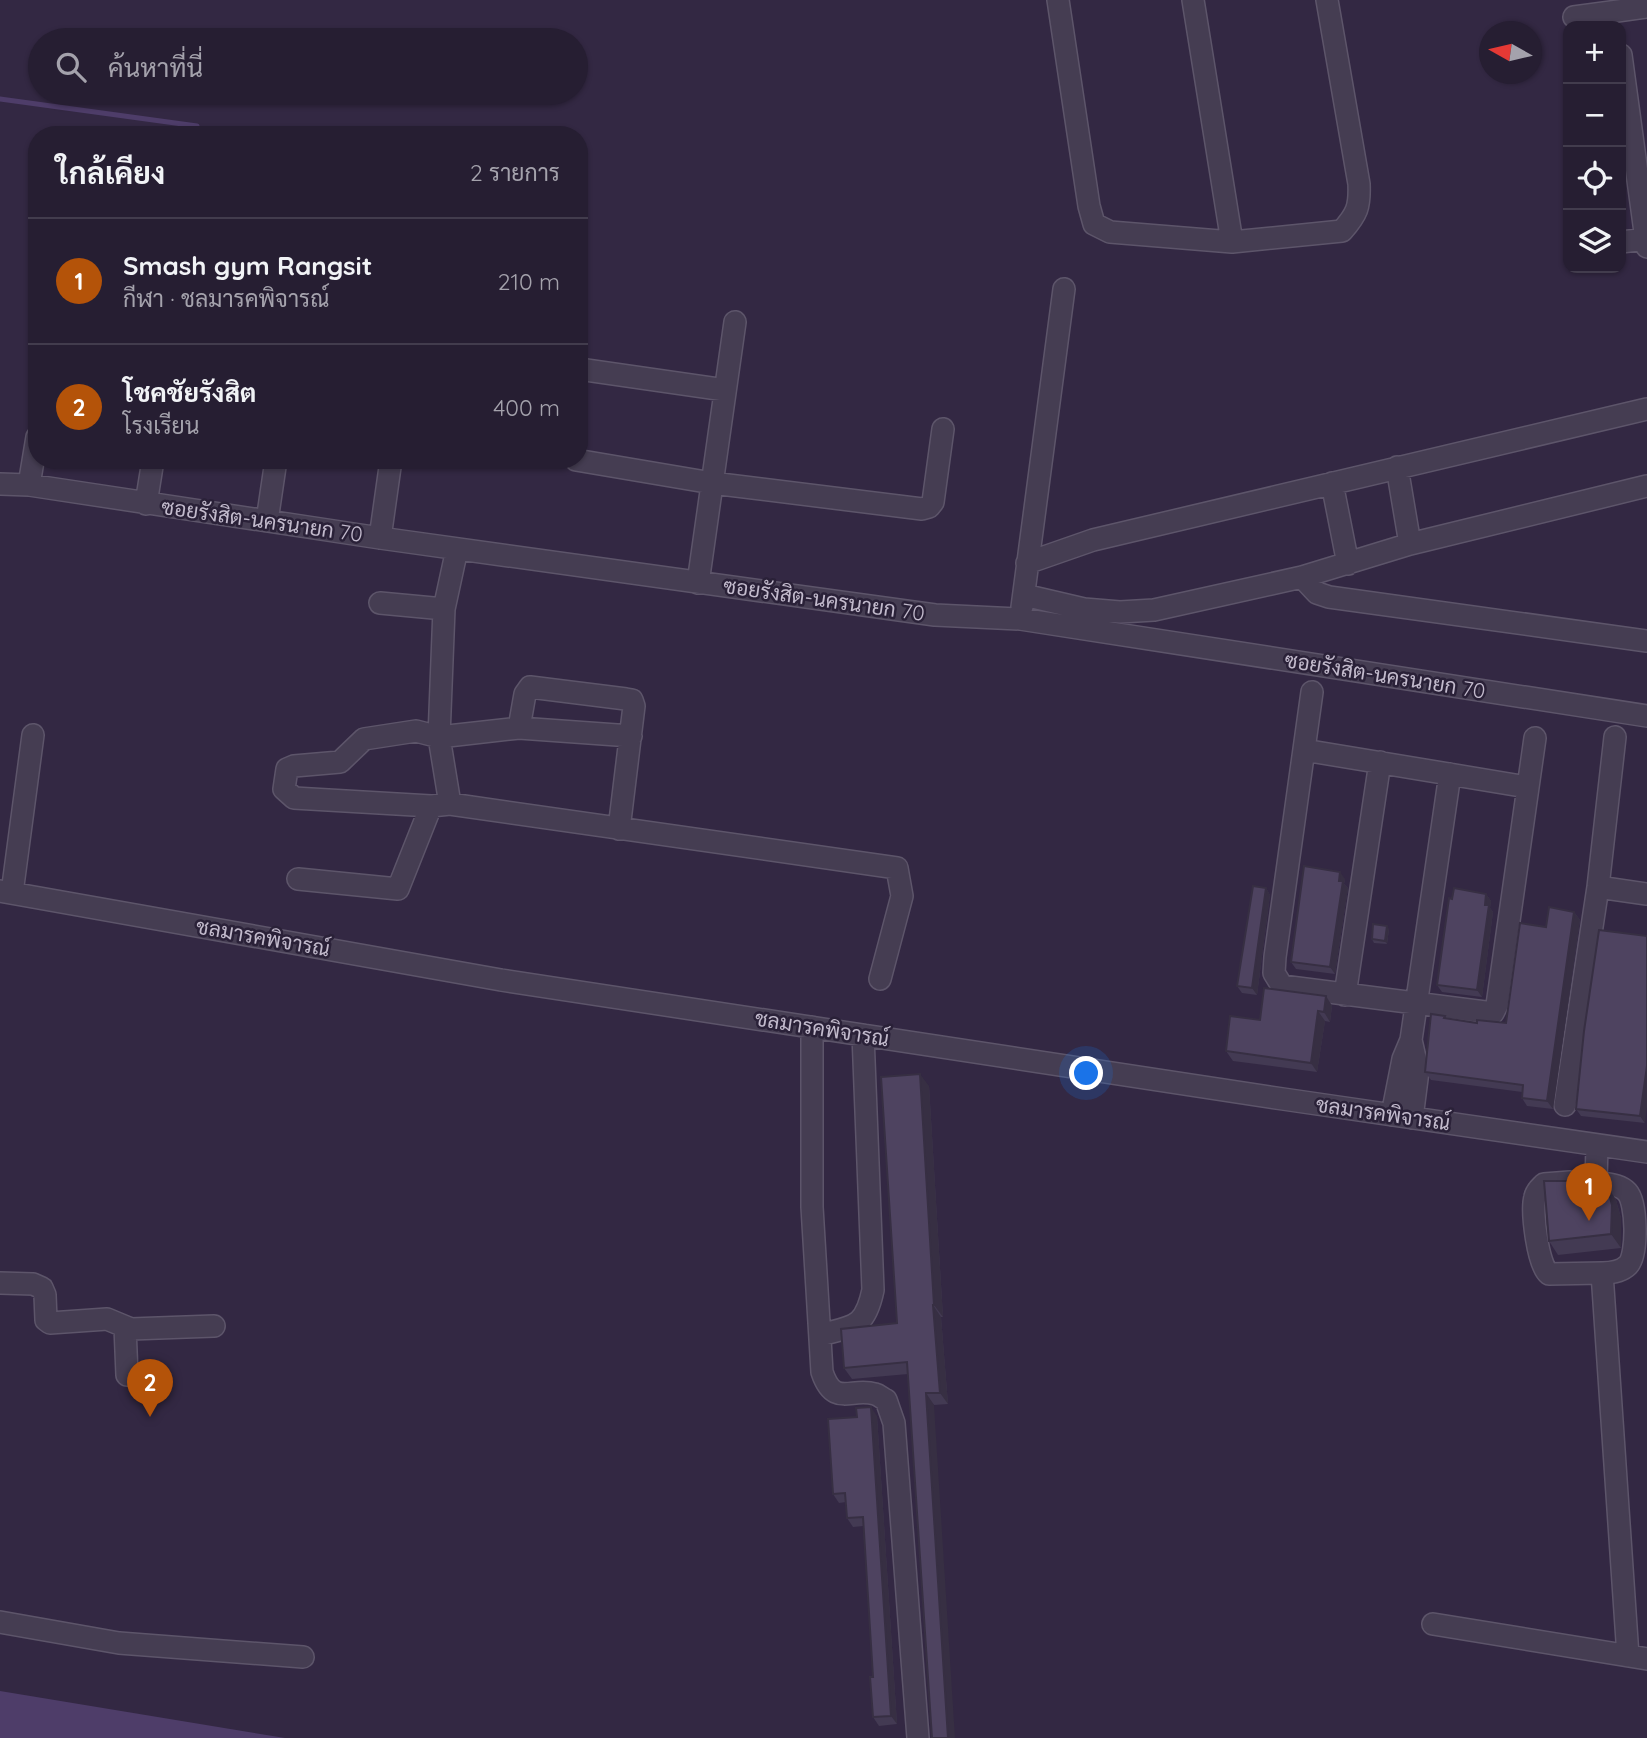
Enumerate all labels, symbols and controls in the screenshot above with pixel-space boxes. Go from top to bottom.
north arrow [1479,21,1542,84]
map controls [1563,21,1626,273]
button: + [1563,21,1626,84]
search box [28,28,588,105]
icon: search [52,48,90,86]
text: ค้นหาที่นี่ [108,51,203,84]
button: − [1563,84,1626,147]
button: locate [1563,147,1626,210]
text: ใกล้เคียง [56,154,165,192]
text: 2 รายการ [470,158,560,187]
button: layers [1563,210,1626,273]
text: Smash gym Rangsit [123,249,372,282]
text: 1 [75,267,83,296]
text: 210 m [498,267,560,296]
text: กีฬา · ชลมารคพิจารณ์ [123,284,329,313]
text: โชคชัยรังสิต [123,376,256,409]
text: 2 [72,393,86,422]
text: 400 m [493,393,560,422]
text: โรงเรียน [123,411,199,440]
street label: ซอยรังสิต-นครนายก 70 [160,493,364,547]
street label: ซอยรังสิต-นครนายก 70 [722,572,926,626]
street label: ซอยรังสิต-นครนายก 70 [1283,646,1487,704]
street label: ชลมารคพิจารณ์ [194,912,332,962]
street label: ชลมารคพิจารณ์ [753,1005,891,1051]
your location [1069,1056,1103,1090]
street label: ชลมารคพิจารณ์ [1314,1091,1452,1135]
pin: 1 [1566,1163,1612,1221]
pin: 2 [127,1359,173,1417]

